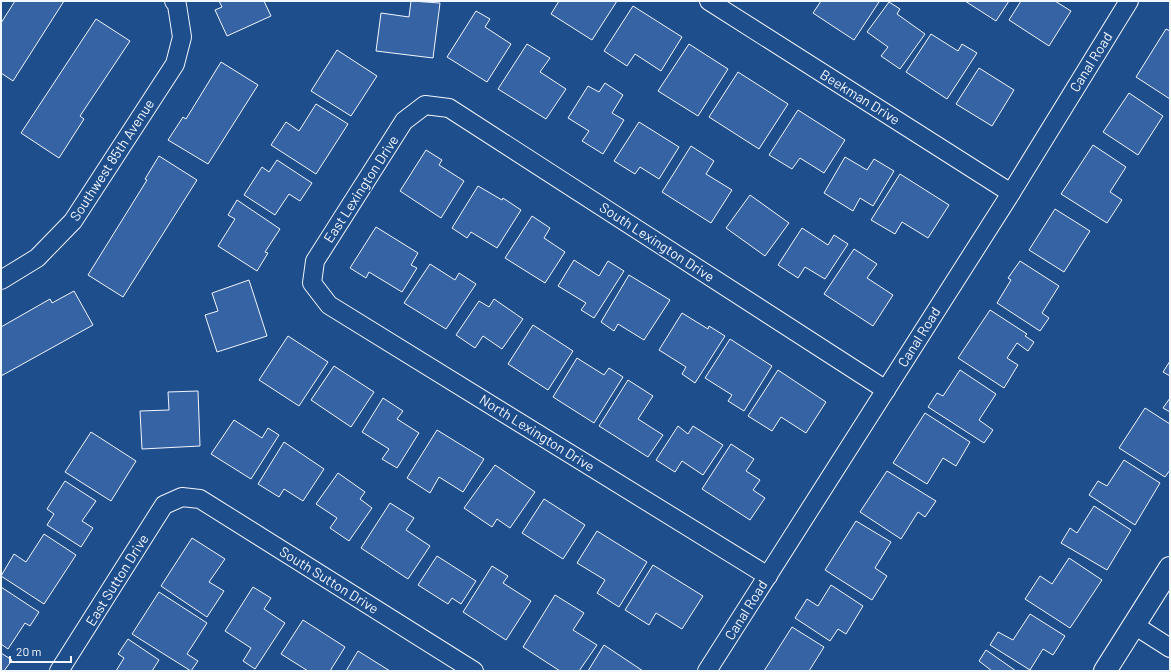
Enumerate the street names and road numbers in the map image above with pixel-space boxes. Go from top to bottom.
street label: Canal Road [1066,29,1116,95]
street label: Beekman Drive [817,65,903,128]
street label: Southwest 85th Avenue [66,96,157,224]
street label: East Lexington Drive [319,132,402,246]
street label: South Lexington Drive [597,198,718,285]
street label: Canal Road [894,304,944,370]
street label: North Lexington Drive [477,390,598,475]
street label: East Sutton Drive [82,531,152,629]
street label: South Sutton Drive [277,542,382,617]
street label: Canal Road [721,577,771,643]

